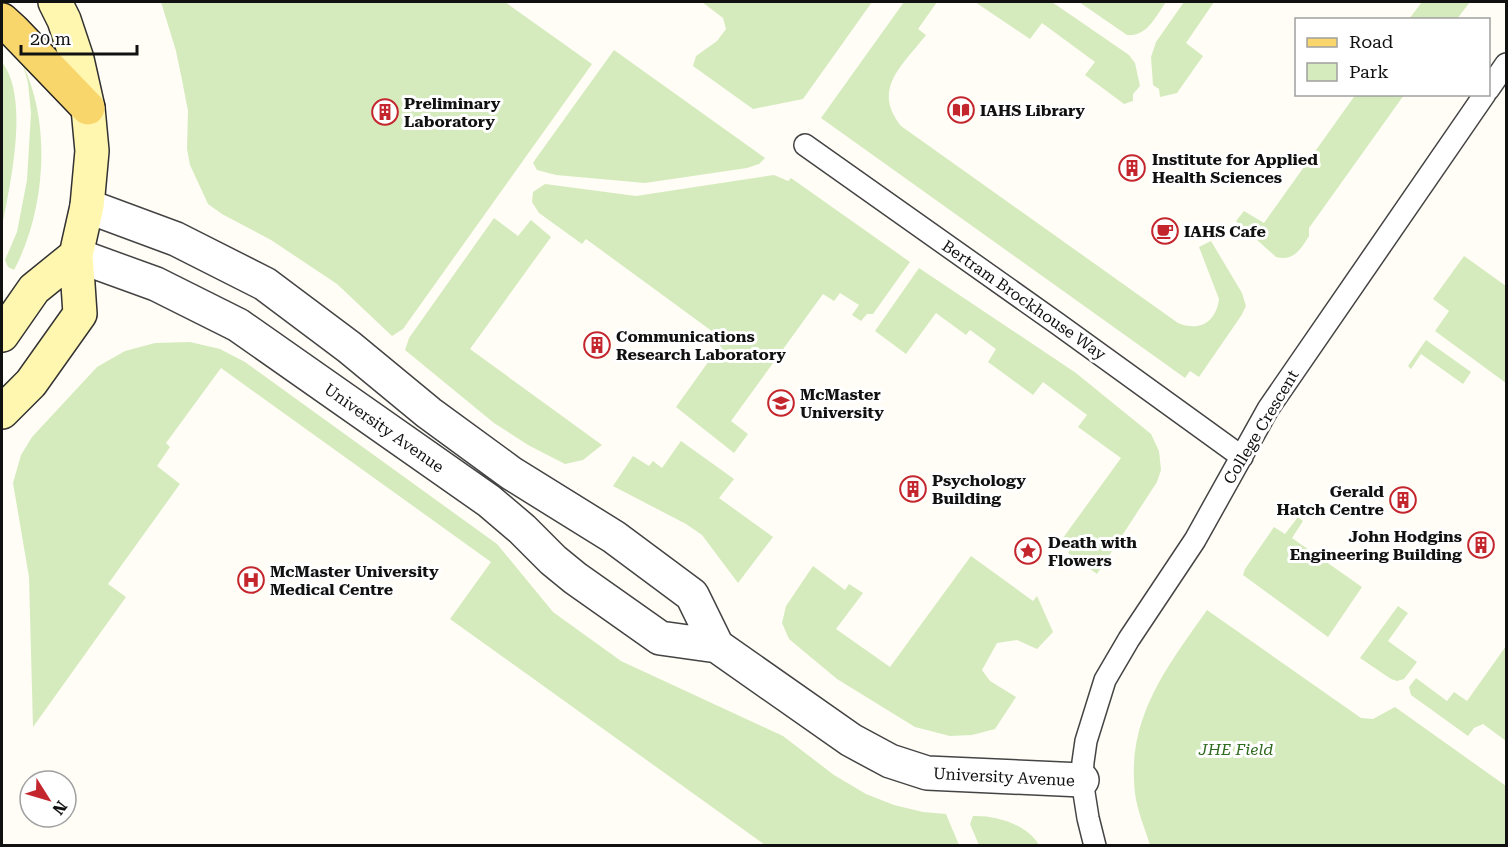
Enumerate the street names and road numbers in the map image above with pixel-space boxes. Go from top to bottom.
street label: Bertram Brockhouse Way [938,236,1110,364]
street label: College Crescent [1219,366,1303,488]
street label: University Avenue [320,380,448,477]
street label: University Avenue [933,764,1076,790]

